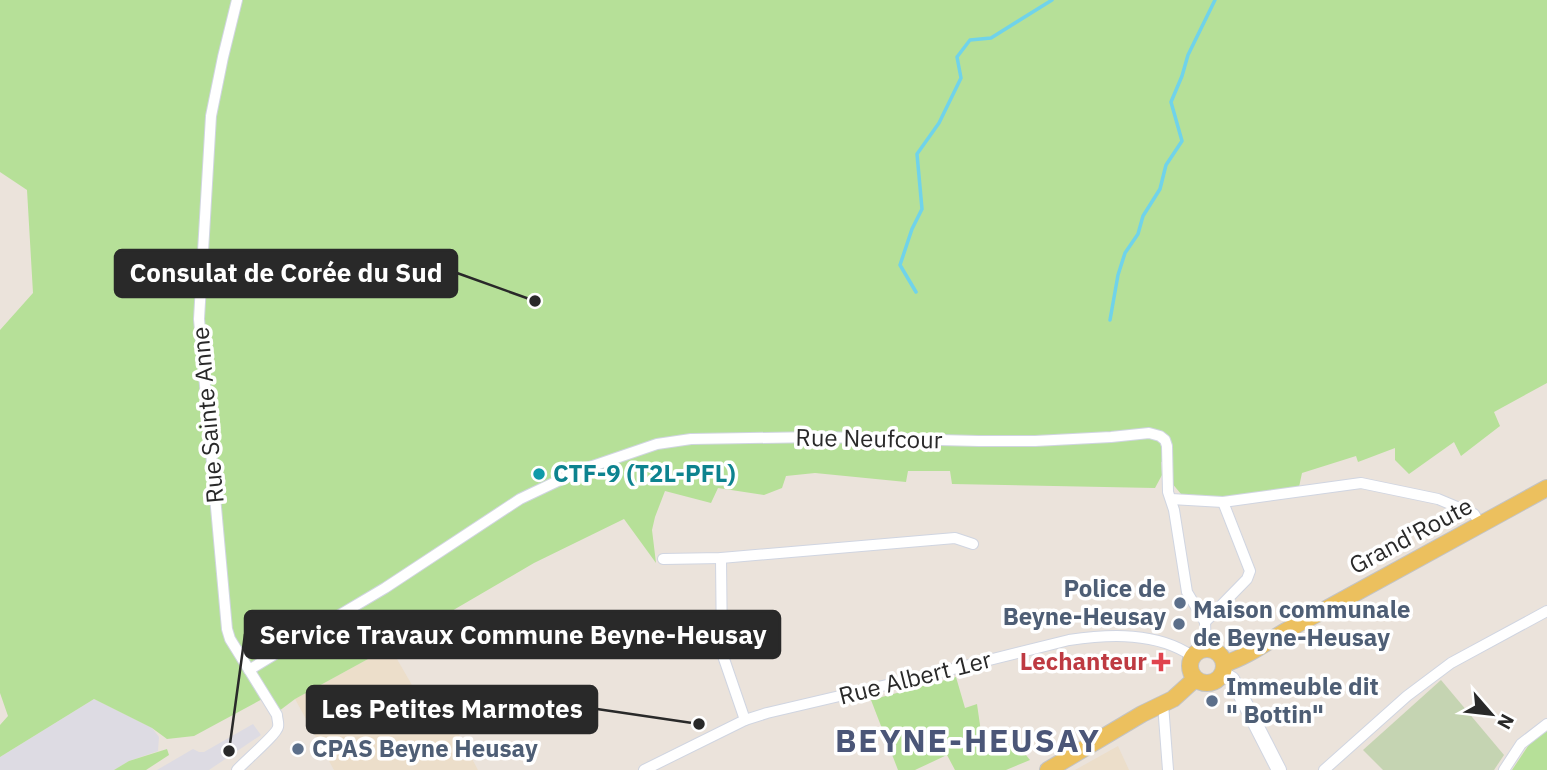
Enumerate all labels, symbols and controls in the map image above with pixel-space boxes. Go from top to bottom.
callout: Consulat de Corée du Sud [115,250,457,297]
text: Consulat de Corée du Sud [129,255,443,289]
street label: Rue Sainte Anne [183,325,231,505]
street label: Rue Neufcour [795,421,943,455]
place label: CTF-9 (T2L-PFL) [553,457,736,489]
marker: CTF-9 (T2L-PFL) [531,466,547,482]
street label: Grand'Route [1343,489,1478,581]
place label: Police de Beyne-Heusay [1003,572,1166,632]
place label: Maison communale de Beyne-Heusay [1193,593,1411,653]
marker: Police de Beyne-Heusay [1172,595,1188,611]
callout: Service Travaux Commune Beyne-Heusay [245,611,780,658]
marker: Maison communale de Beyne-Heusay [1171,616,1187,632]
text: Service Travaux Commune Beyne-Heusay [259,617,767,651]
street label: Rue Albert 1er [835,643,995,711]
place label: Lechanteur [1020,645,1147,677]
marker: Lechanteur [1153,654,1169,670]
place label: Immeuble dit " Bottin" [1226,670,1379,730]
north arrow [1456,679,1526,749]
callout: Les Petites Marmotes [307,686,597,733]
text: Les Petites Marmotes [321,691,583,725]
marker: Immeuble dit " Bottin" [1204,693,1220,709]
text: N [1492,710,1520,734]
district label: BEYNE-HEUSAY [835,719,1101,761]
place label: CPAS Beyne Heusay [312,732,538,764]
marker: CPAS Beyne Heusay [290,741,306,757]

